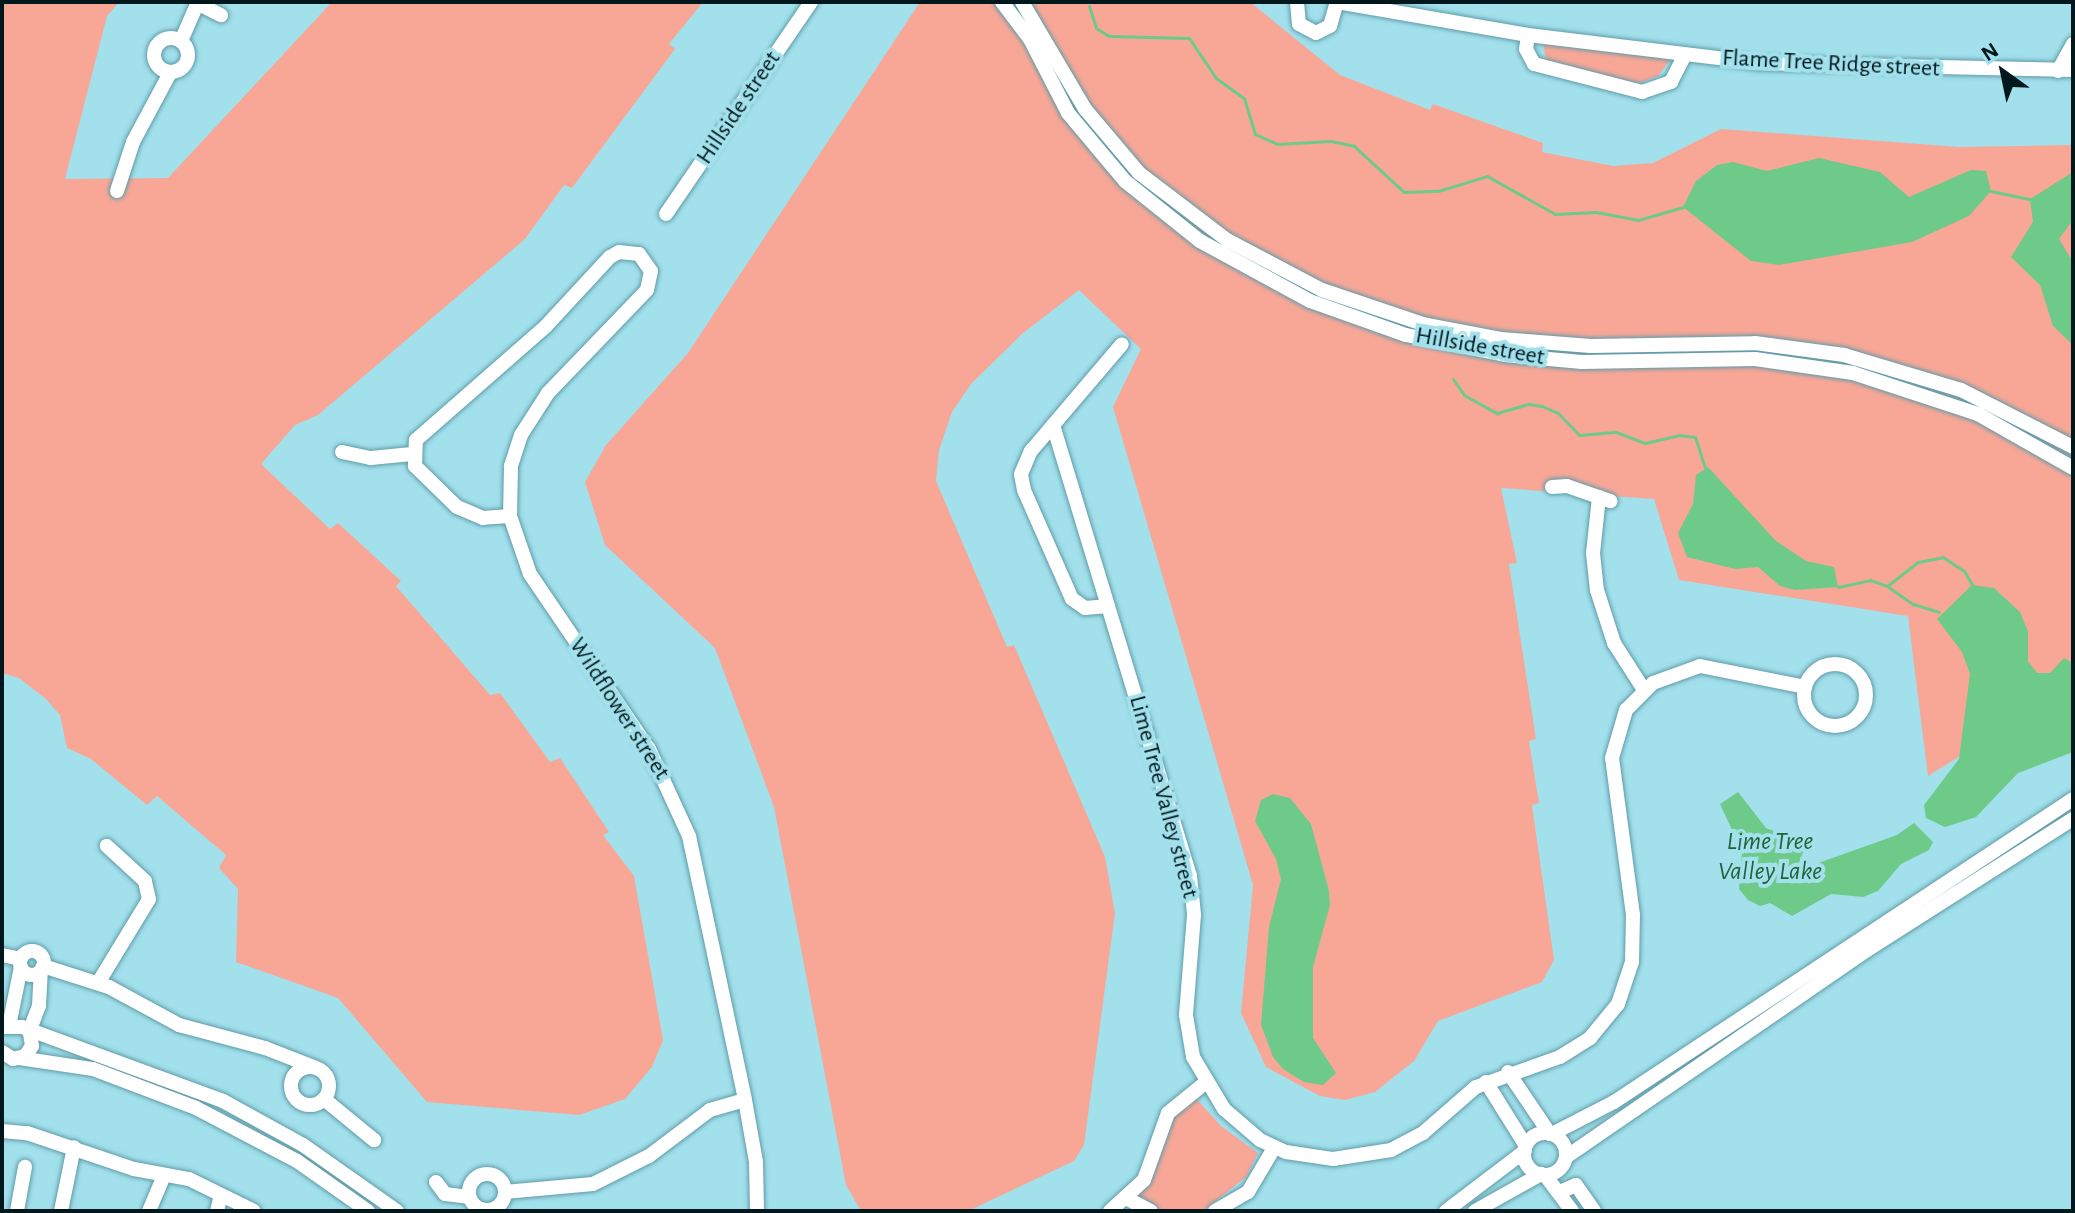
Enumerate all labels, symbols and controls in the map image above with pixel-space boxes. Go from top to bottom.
north arrow [1963,32,2043,112]
text: N [1978,38,2002,65]
street label: Flame Tree Ridge street [1722,44,1940,84]
street label: Hillside street [691,46,787,170]
street label: Hillside street [1413,322,1547,372]
street label: Wildflower street [562,633,676,785]
street label: Lime Tree Valley street [1122,693,1204,901]
water label: Lime Tree Valley Lake [1718,826,1822,888]

